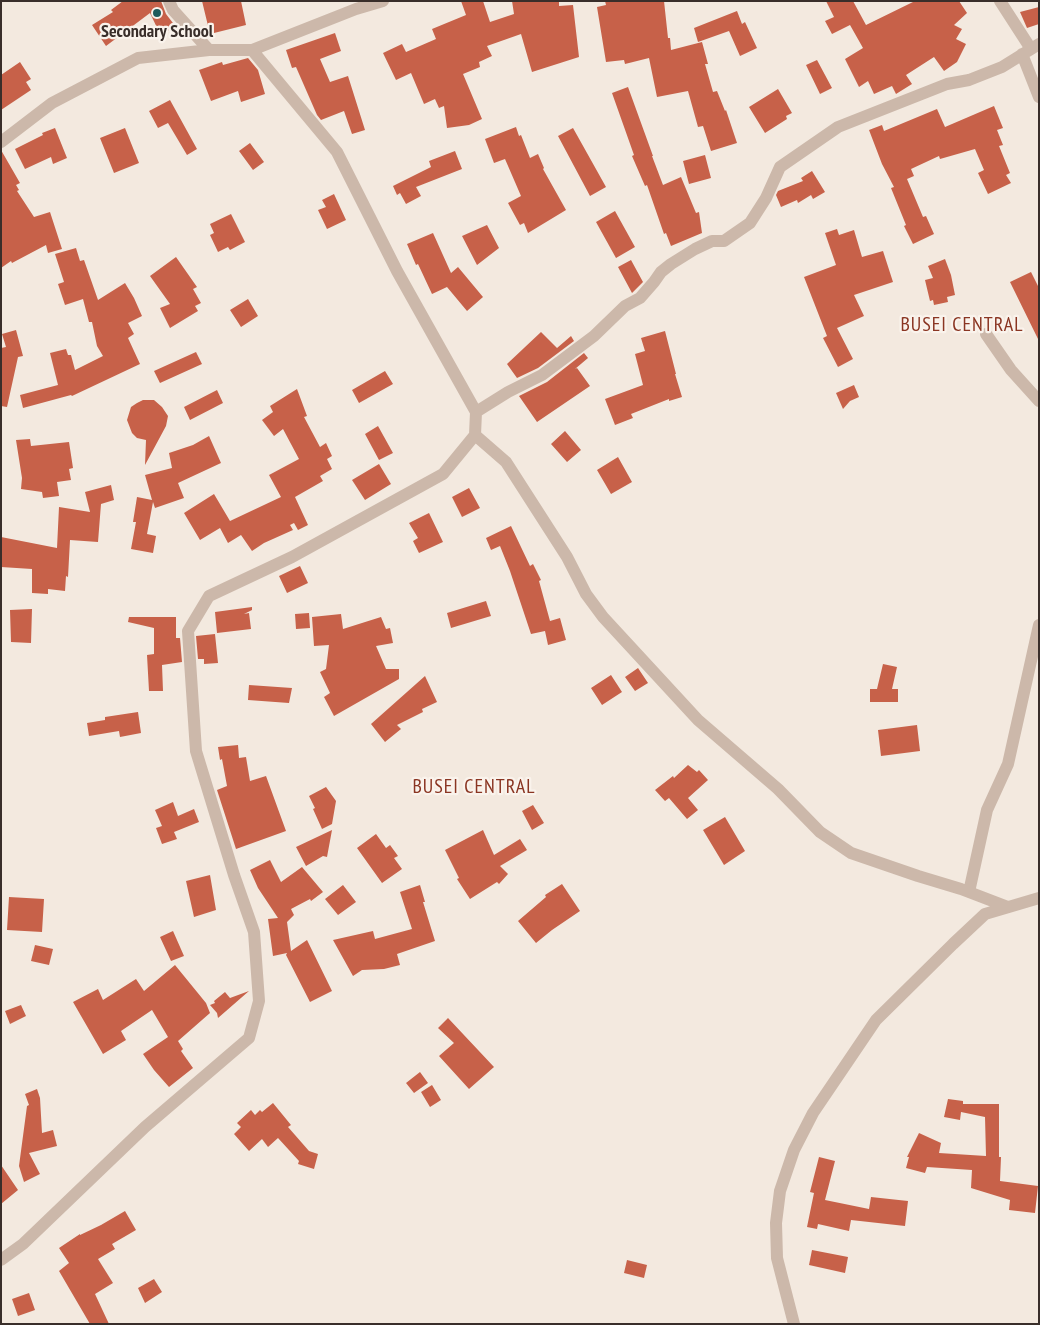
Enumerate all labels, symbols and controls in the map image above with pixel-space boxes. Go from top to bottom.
marker: Secondary School [151,7,163,19]
place label: Secondary School [101,21,213,43]
district label: BUSEI CENTRAL [899,313,1025,337]
district label: BUSEI CENTRAL [411,775,537,799]

